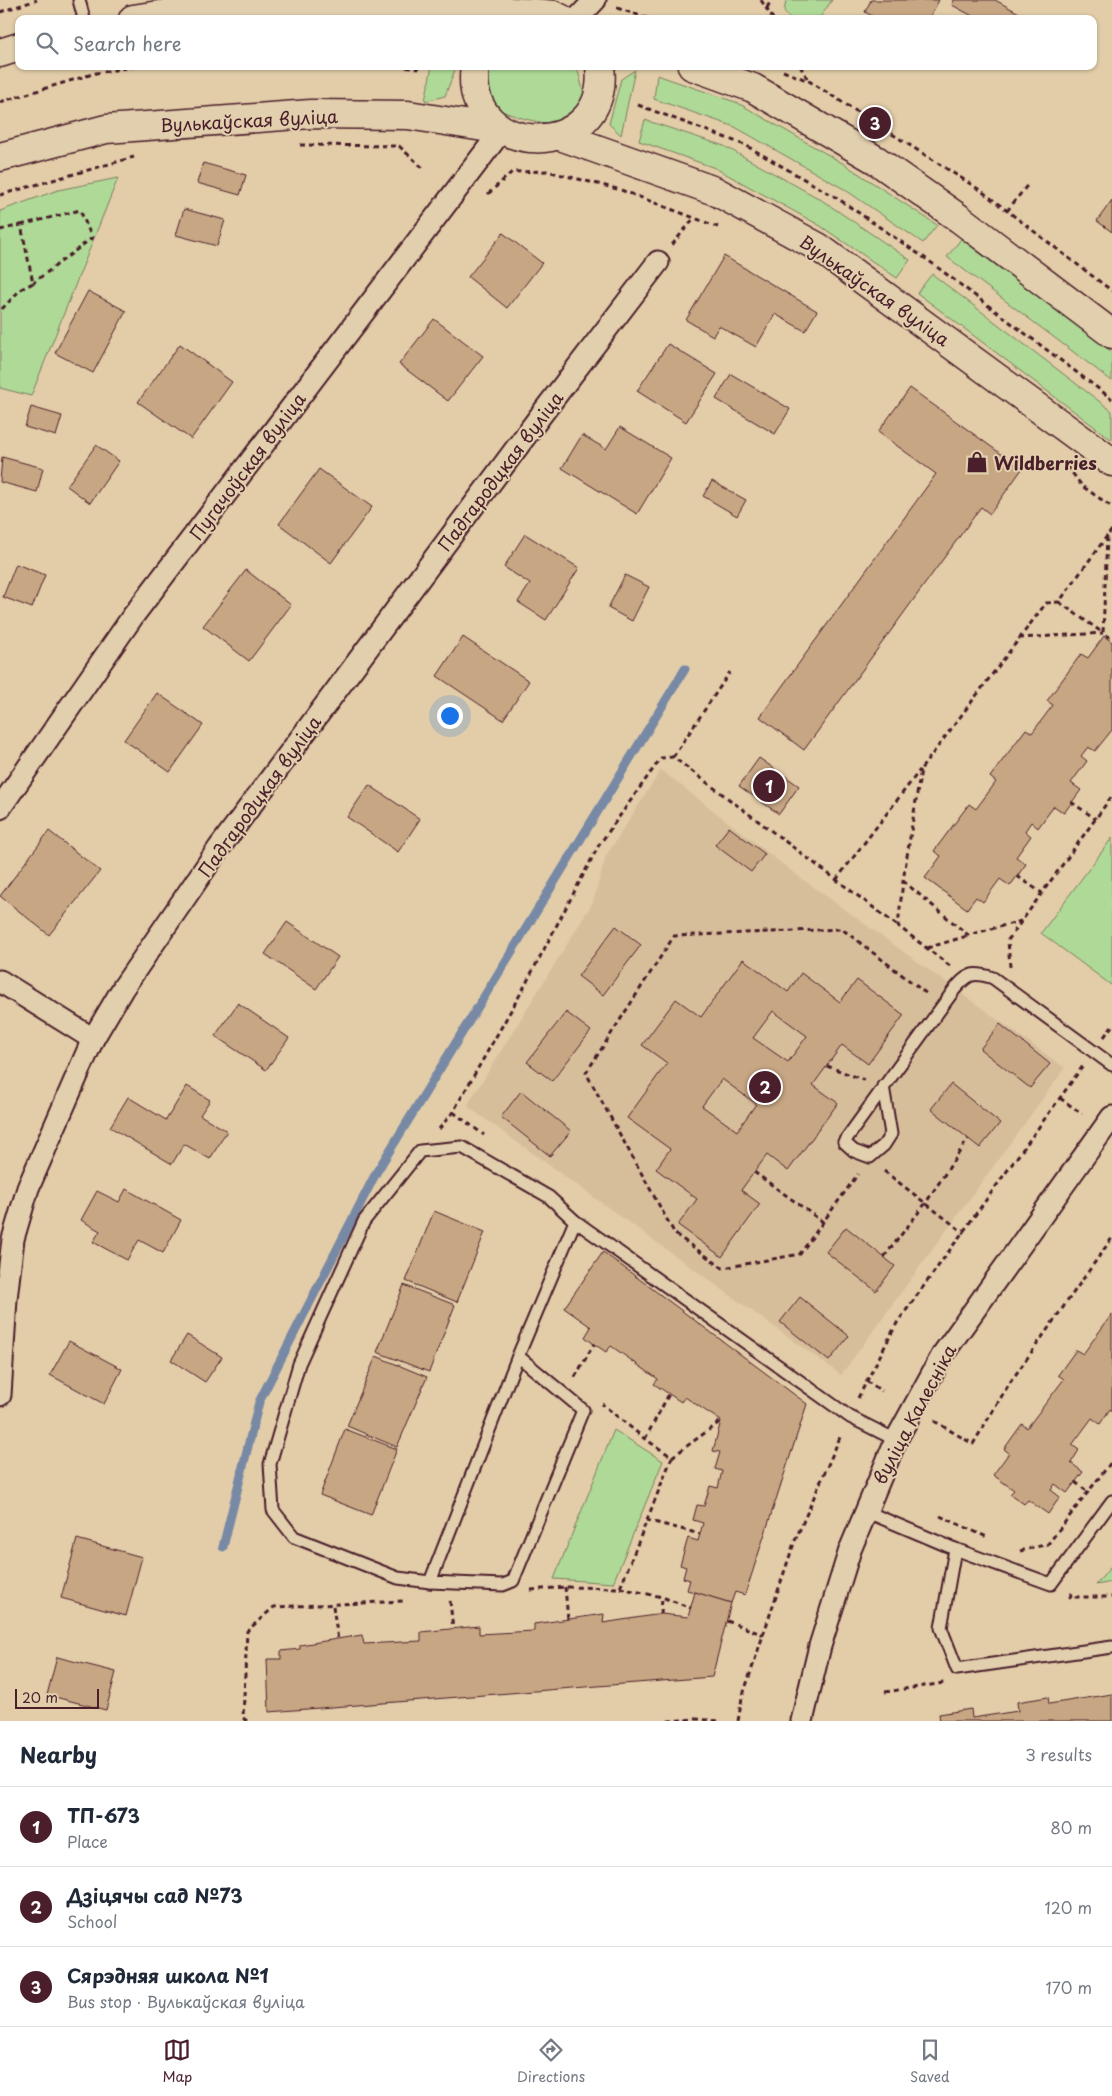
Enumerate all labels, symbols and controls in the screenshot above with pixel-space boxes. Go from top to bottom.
search box [15,15,1097,70]
icon: search [33,29,61,57]
text: Search here [73,29,182,57]
street label: Вулькаўская вуліца [159,102,339,138]
pin: 3 [859,104,891,142]
street label: Вулькаўская вуліца [794,228,956,352]
street label: Падгародцкая вуліца [431,385,569,557]
street label: Пугачоўская вуліца [182,386,312,546]
shop icon: Wildberries [964,449,990,475]
place label: Wildberries [994,449,1097,476]
your location [437,703,463,729]
street label: Падгародцкая вуліца [191,710,327,882]
pin: 1 [753,767,785,805]
pin: 2 [749,1068,781,1106]
street label: вуліца Калесніка [866,1338,963,1489]
scale bar [15,1686,99,1709]
text: 20 m [22,1687,58,1708]
text: Nearby [20,1738,97,1770]
text: 3 results [1025,1742,1092,1766]
text: ТП-673 [67,1801,140,1829]
text: 1 [32,1815,40,1839]
text: 80 m [1050,1815,1092,1839]
text: Place [67,1829,108,1853]
text: Дзіцячы сад №73 [67,1881,243,1909]
text: 2 [30,1895,42,1919]
text: 120 m [1045,1895,1092,1919]
text: School [67,1909,117,1933]
text: Сярэдняя школа №1 [67,1961,269,1989]
text: 3 [31,1975,41,1999]
text: 170 m [1046,1975,1092,1999]
text: Bus stop · Вулькаўская вуліца [67,1989,305,2013]
tab: Map [162,2036,192,2087]
tab: Directions [517,2036,585,2087]
tab: Saved [910,2036,950,2087]

